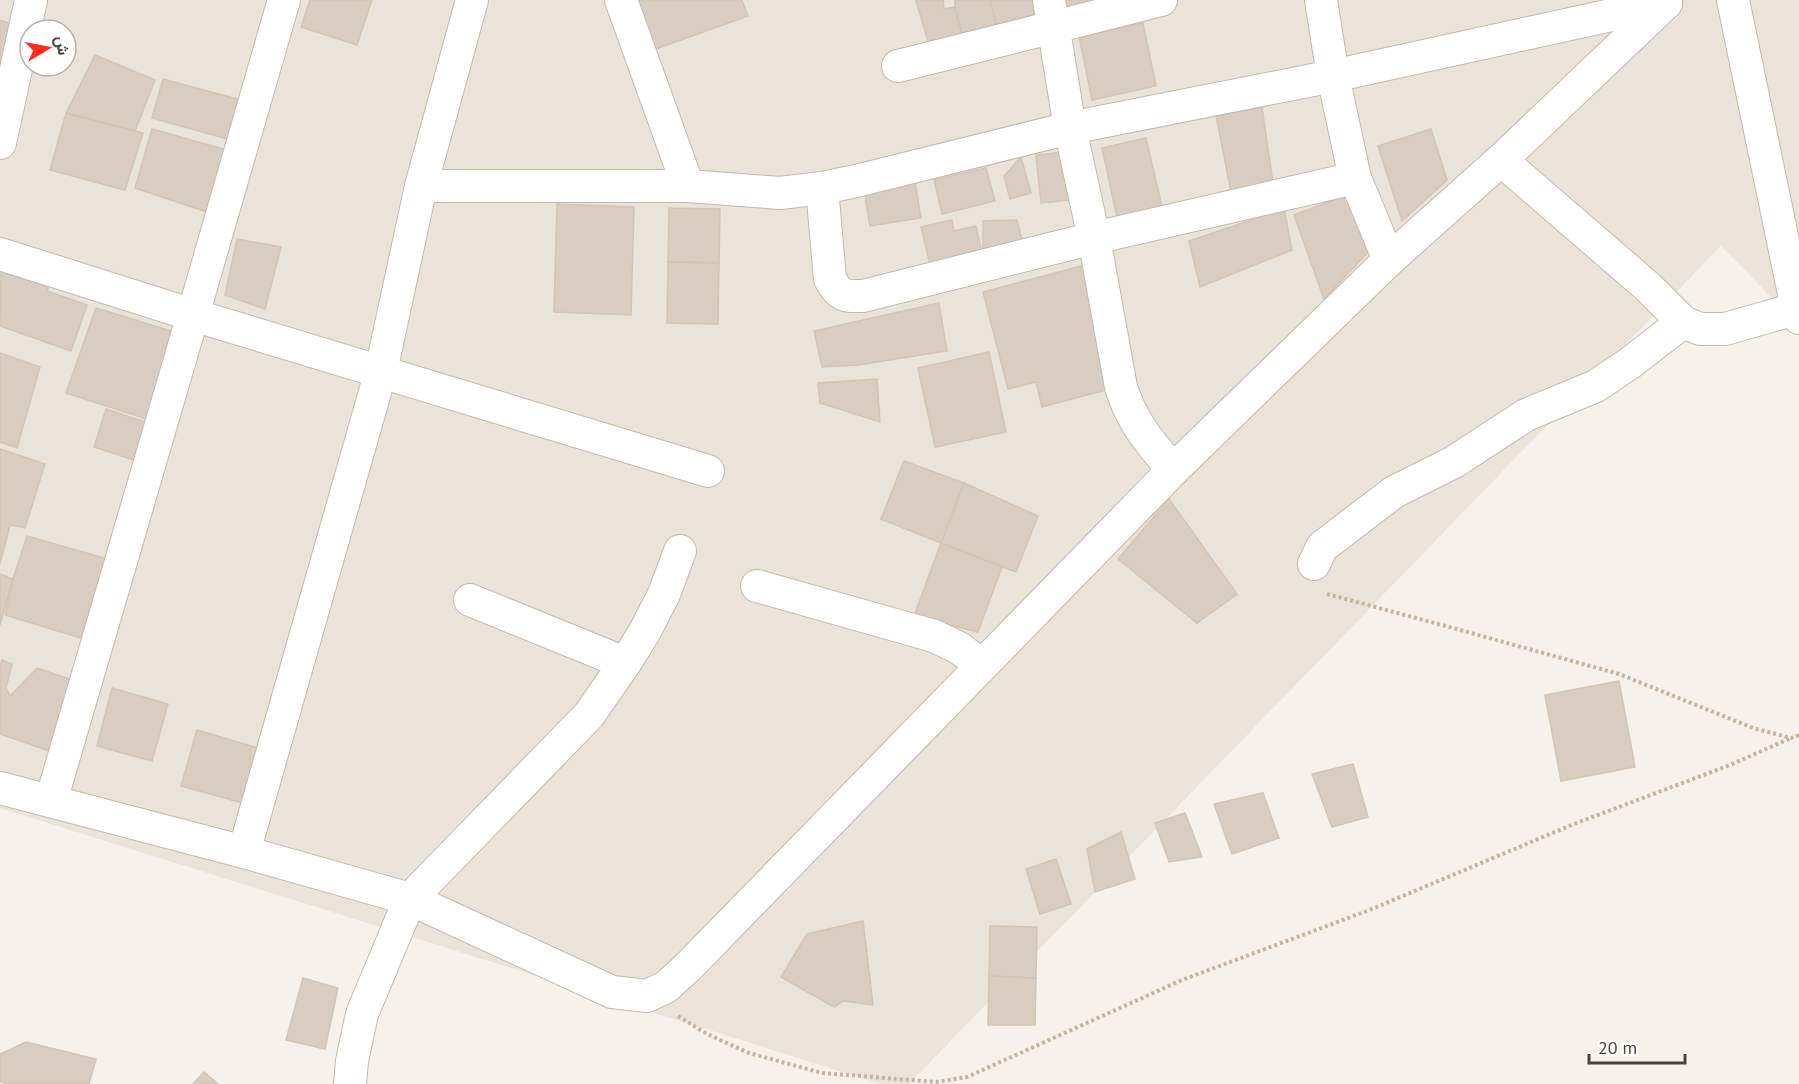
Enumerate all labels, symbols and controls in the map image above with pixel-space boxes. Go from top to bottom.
north arrow [18,18,78,78]
text: ش [51,34,74,57]
scale bar [1589,1027,1685,1065]
text: 20 m [1598,1036,1637,1059]

